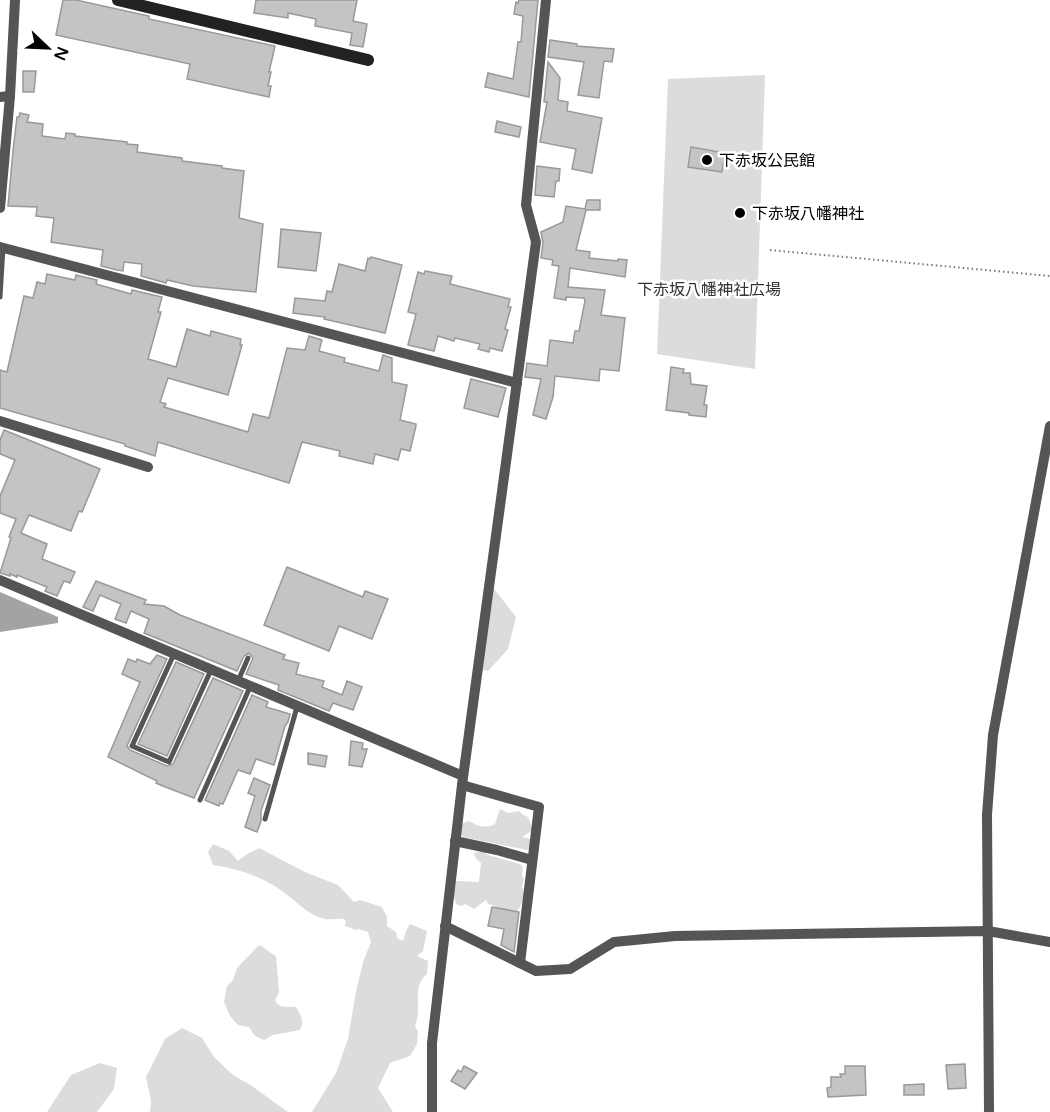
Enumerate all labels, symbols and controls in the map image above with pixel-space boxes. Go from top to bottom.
north arrow [18,18,78,78]
text: N [49,44,73,63]
place label: 下赤坂公民館 [719,151,815,171]
marker: 下赤坂公民館 [700,153,714,167]
place label: 下赤坂八幡神社 [752,204,864,224]
marker: 下赤坂八幡神社 [733,206,747,220]
park label: 下赤坂八幡神社広場 [637,280,781,300]

